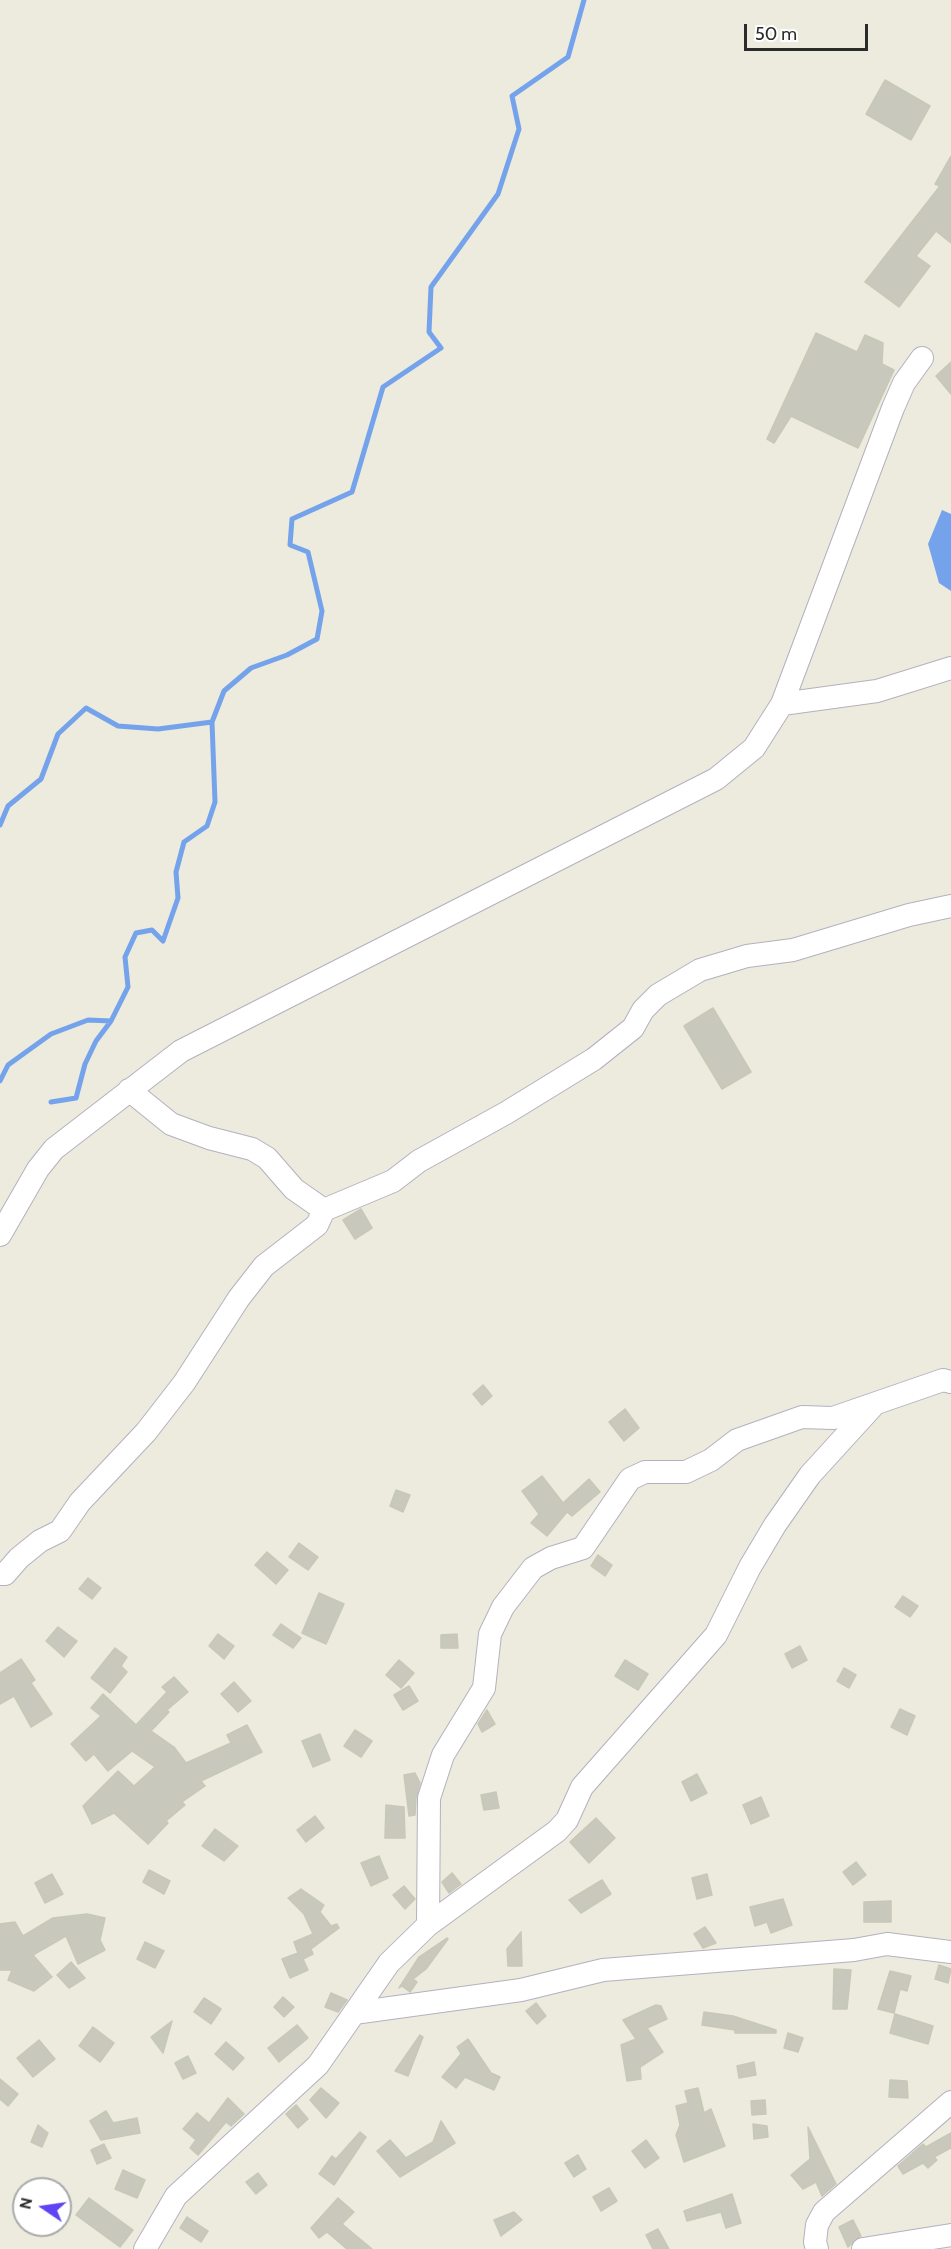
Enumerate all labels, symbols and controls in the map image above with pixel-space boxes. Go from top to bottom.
scale bar [747,12,872,50]
text: 50 m [755,23,797,45]
north arrow [12,2177,72,2237]
text: N [15,2196,36,2211]

